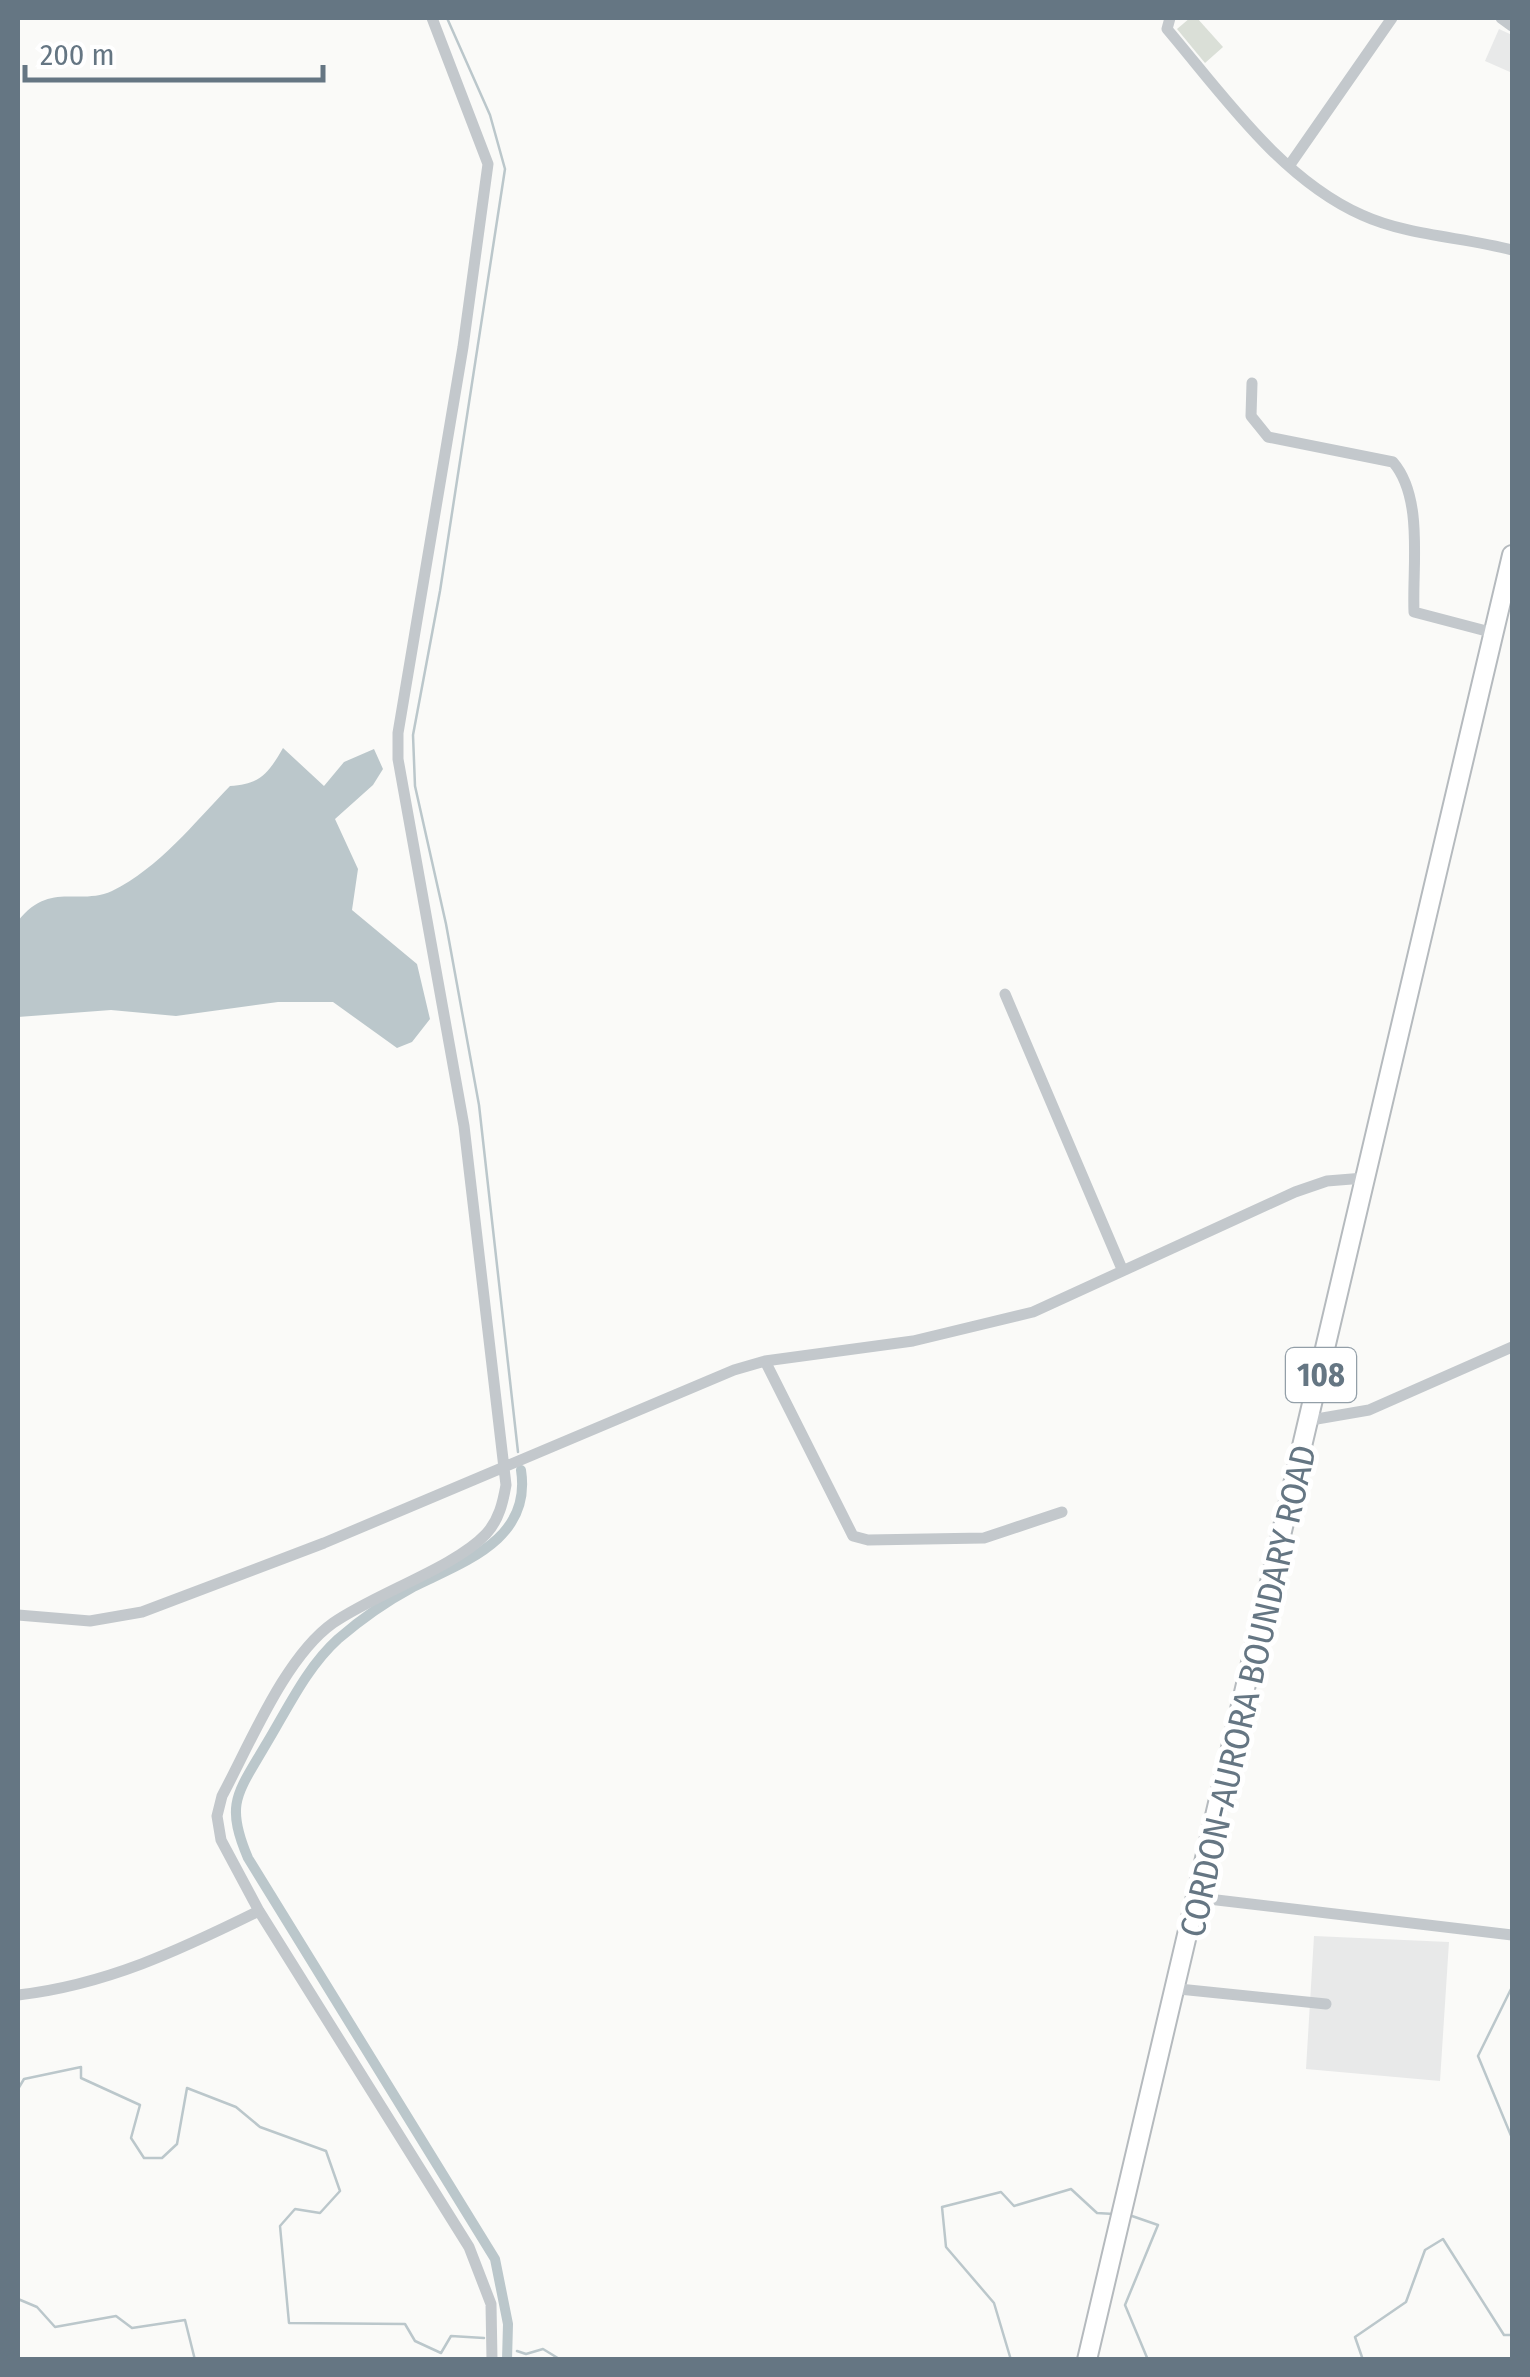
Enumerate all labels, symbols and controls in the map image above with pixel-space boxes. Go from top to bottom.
scale bar [25,20,322,82]
text: 200 m [40,37,115,73]
road number: 108 [1286,1348,1356,1402]
street label: CORDON-AURORA BOUNDARY ROAD [1171,1441,1325,1941]

